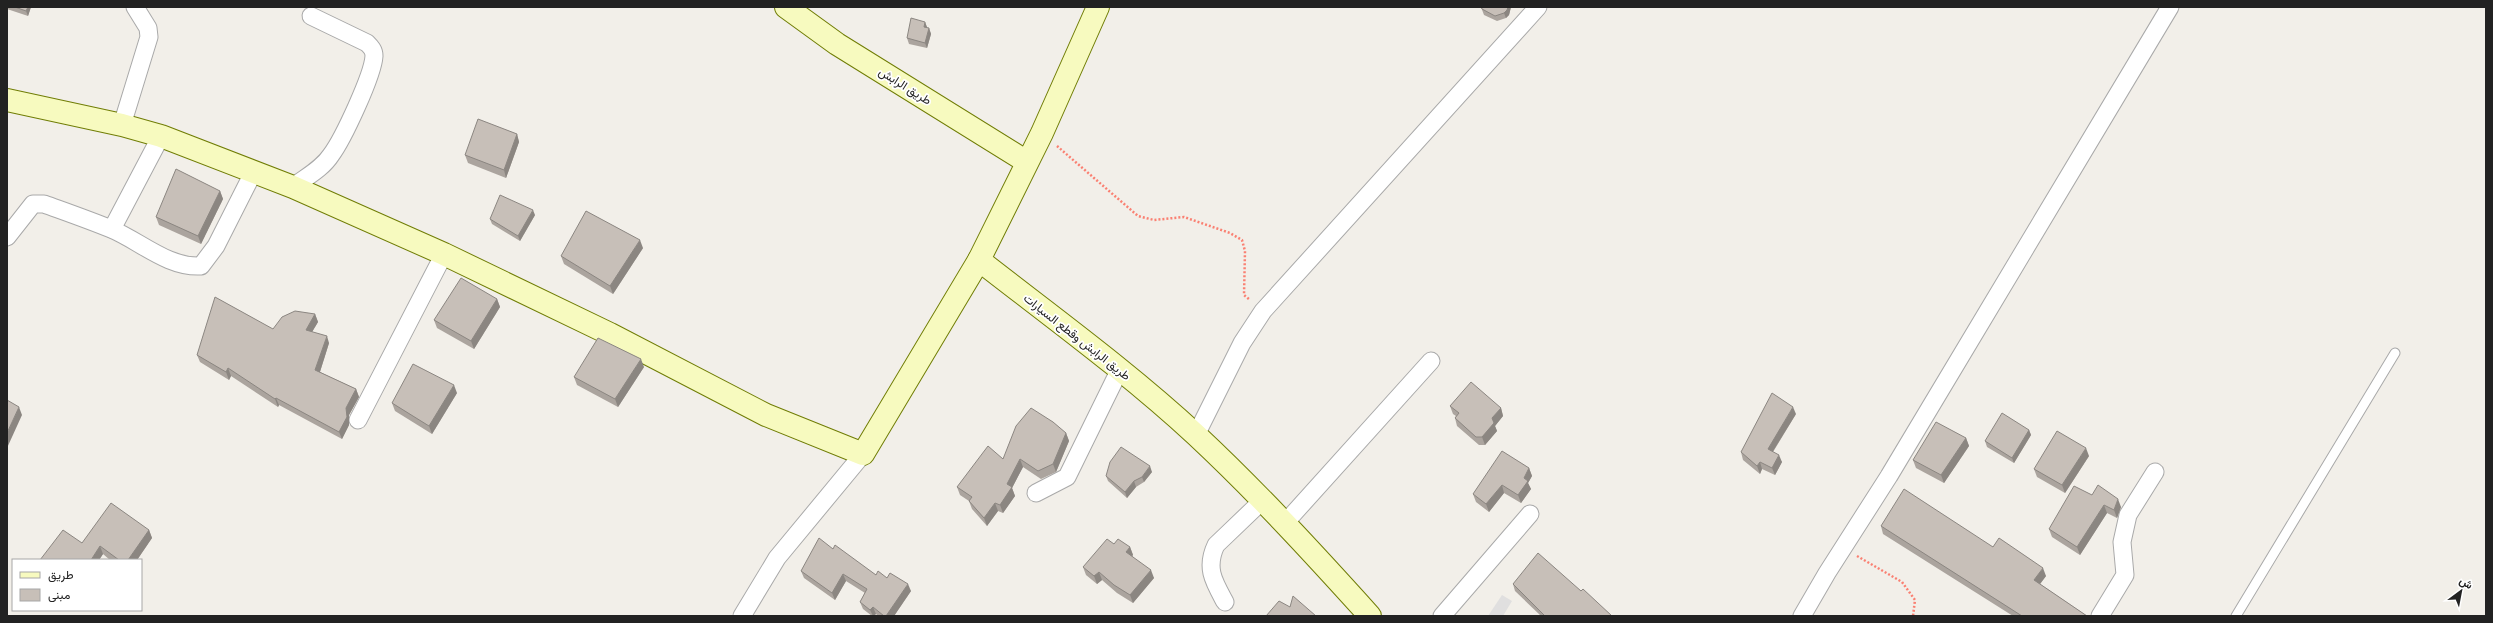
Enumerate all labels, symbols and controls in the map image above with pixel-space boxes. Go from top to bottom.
street label: طريق الرابش [876,64,934,109]
street label: طريق الرابش وقطع السيارات [1020,291,1133,385]
legend [12,559,142,611]
text: طريق [48,568,74,583]
north arrow [2441,571,2481,611]
text: ش [2457,574,2475,592]
text: مبنى [48,588,70,603]

